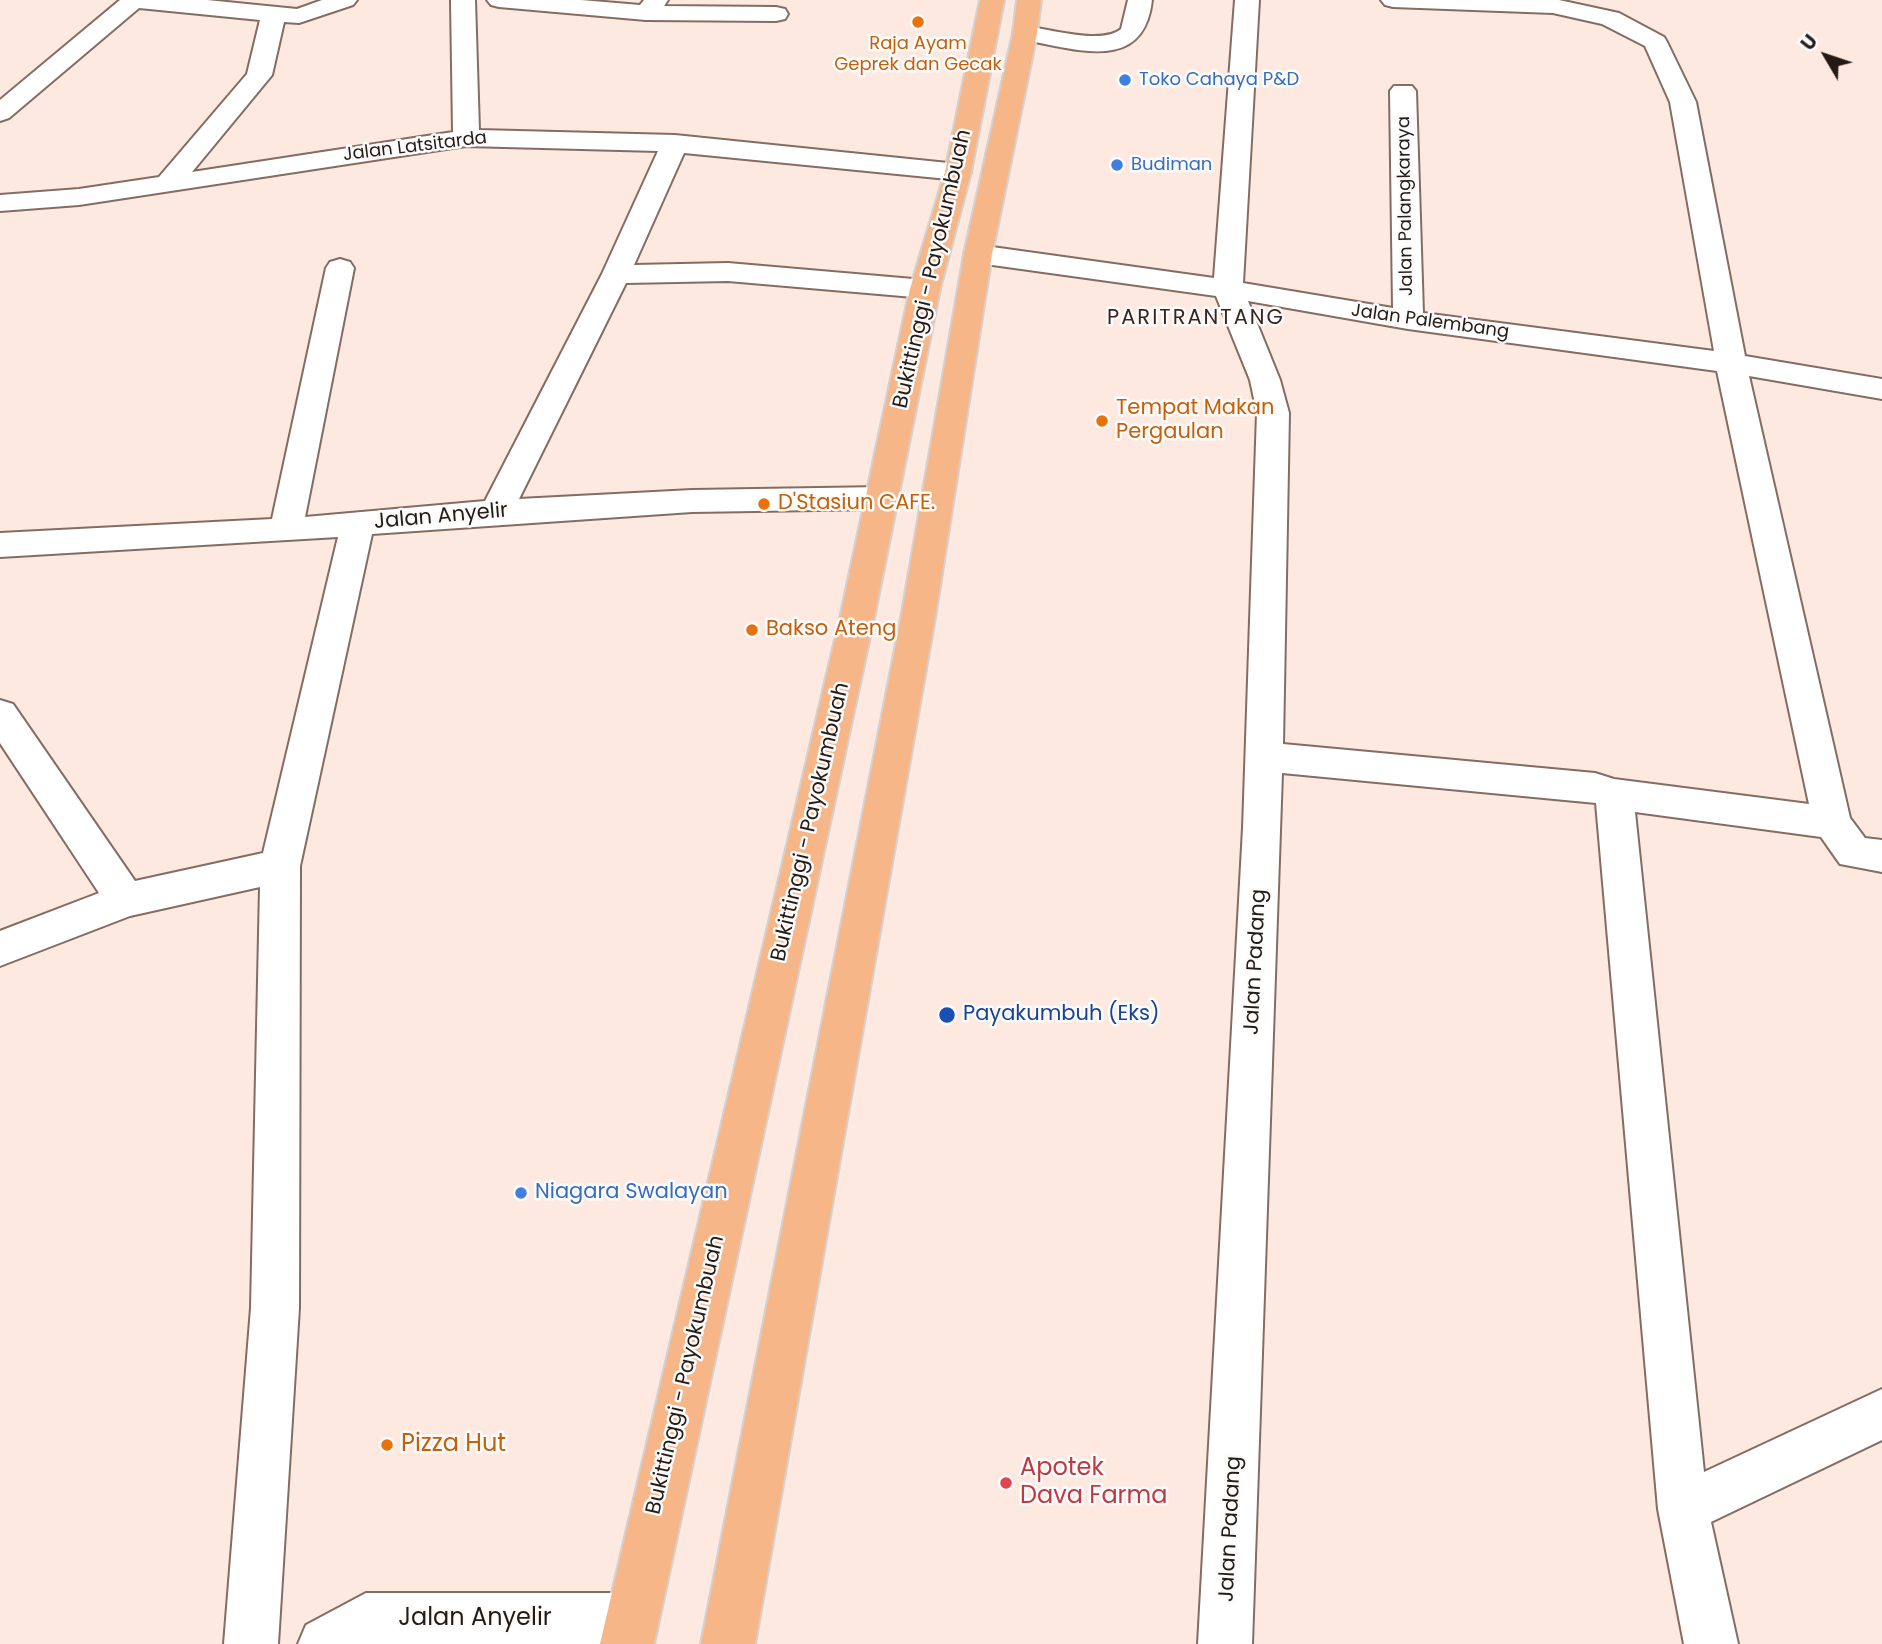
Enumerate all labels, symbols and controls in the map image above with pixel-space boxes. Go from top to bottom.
marker: Raja Ayam Geprek dan Gecak [910,14,926,30]
north arrow [1791,21,1861,91]
text: U [1795,29,1824,56]
place label: Raja Ayam Geprek dan Gecak [834,33,1002,76]
place label: Toko Cahaya P&D [1139,69,1299,91]
marker: Toko Cahaya P&D [1117,72,1133,88]
street label: Jalan Palangkaraya [1394,116,1418,296]
street label: Jalan Latsitarda [342,127,488,167]
street label: Bukittinggi - Payokumbuah [889,127,977,411]
place label: Budiman [1131,154,1212,176]
marker: Budiman [1109,157,1125,173]
street label: Jalan Palembang [1350,300,1510,344]
district label: PARITRANTANG [1109,306,1283,332]
place label: Tempat Makan Pergaulan [1116,396,1274,446]
marker: Tempat Makan Pergaulan [1094,413,1110,429]
place label: D'Stasiun CAFE. [778,491,935,517]
marker: D'Stasiun CAFE. [756,496,772,512]
street label: Jalan Anyelir [373,499,509,535]
place label: Bakso Ateng [766,617,896,643]
marker: Bakso Ateng [744,622,760,638]
street label: Bukittinggi - Payokumbuah [767,680,855,964]
street label: Jalan Padang [1240,888,1272,1036]
place label: Payakumbuh (Eks) [963,1002,1160,1028]
marker: Payakumbuh (Eks) [937,1005,957,1025]
place label: Niagara Swalayan [535,1180,728,1206]
marker: Niagara Swalayan [513,1185,529,1201]
street label: Bukittinggi - Payokumbuah [642,1233,730,1517]
place label: Pizza Hut [401,1431,506,1459]
marker: Pizza Hut [379,1437,395,1453]
place label: Apotek Dava Farma [1020,1455,1168,1511]
street label: Jalan Padang [1215,1455,1247,1603]
marker: Apotek Dava Farma [998,1475,1014,1491]
street label: Jalan Anyelir [398,1605,552,1633]

